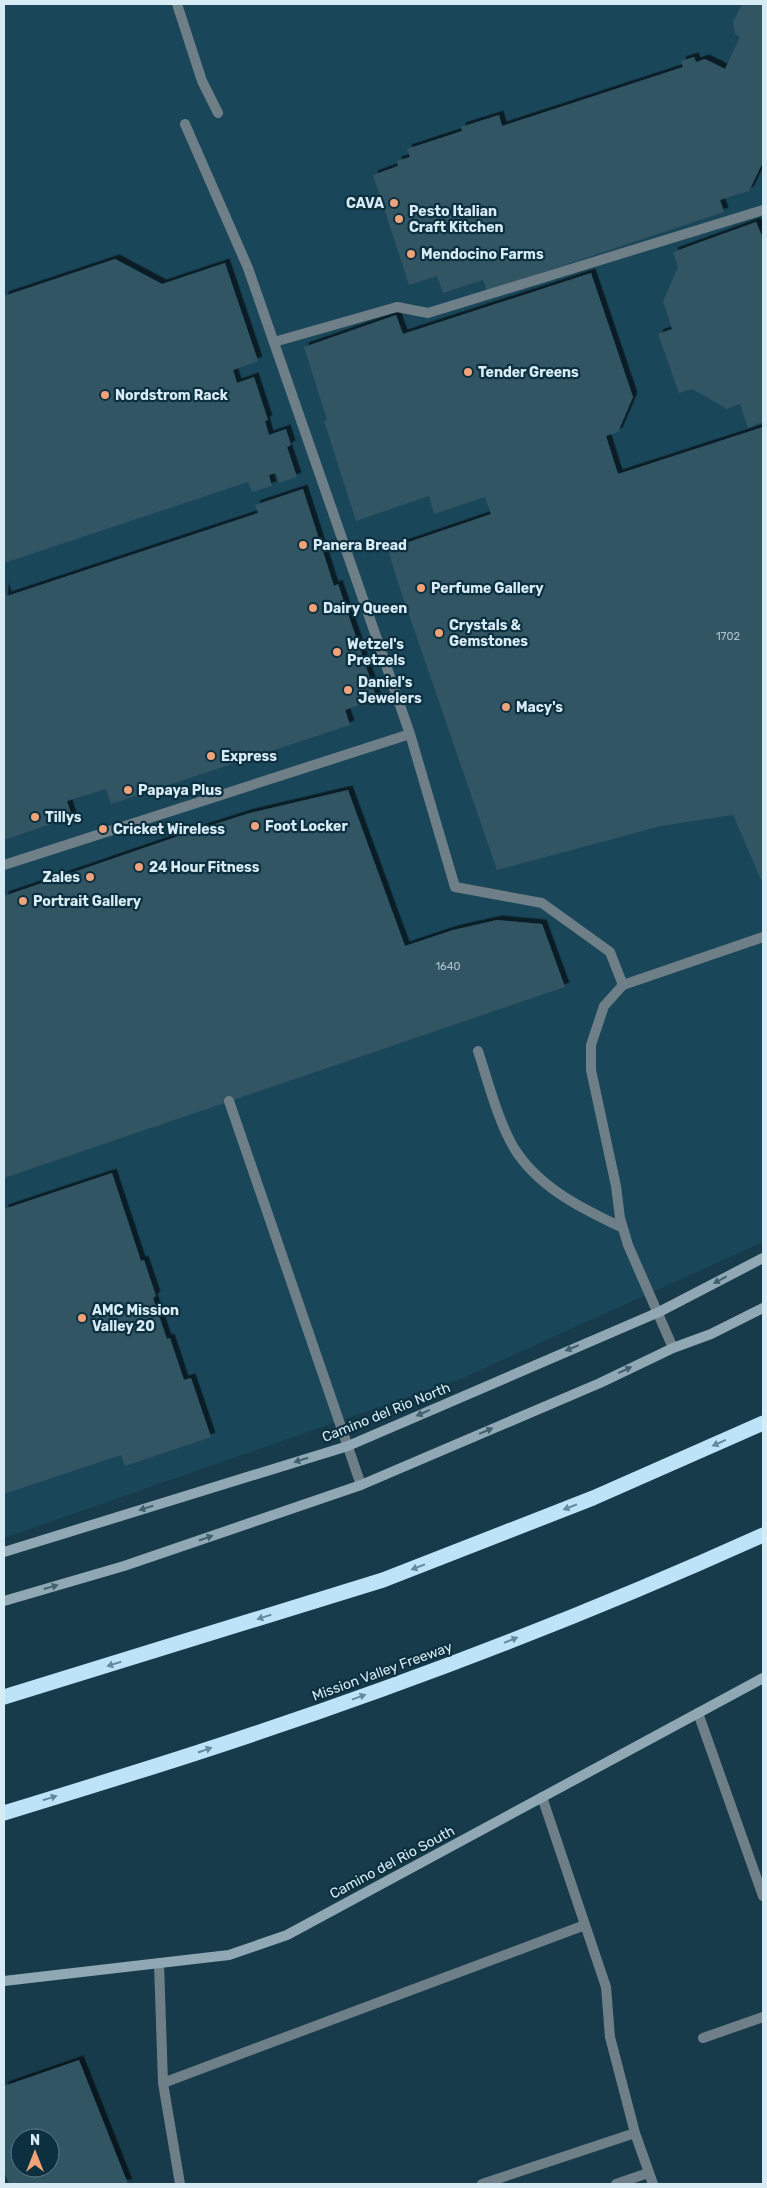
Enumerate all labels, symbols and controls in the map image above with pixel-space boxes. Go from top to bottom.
place label: CAVA [346,195,384,212]
marker: CAVA [388,197,400,209]
place label: Pesto Italian Craft Kitchen [409,203,504,236]
marker: Pesto Italian Craft Kitchen [393,213,405,225]
place label: Mendocino Farms [421,246,544,263]
marker: Mendocino Farms [405,248,417,260]
place label: Tender Greens [478,364,579,381]
marker: Tender Greens [462,366,474,378]
place label: Nordstrom Rack [115,387,229,404]
marker: Nordstrom Rack [99,389,111,401]
place label: Panera Bread [313,537,407,554]
marker: Panera Bread [297,539,309,551]
place label: Perfume Gallery [431,580,544,597]
marker: Perfume Gallery [415,582,427,594]
place label: Dairy Queen [323,600,407,617]
marker: Dairy Queen [307,602,319,614]
place label: Crystals & Gemstones [449,617,528,650]
marker: Crystals & Gemstones [433,627,445,639]
house number: 1702 [716,630,740,643]
place label: Wetzel's Pretzels [347,636,406,669]
marker: Wetzel's Pretzels [331,646,343,658]
place label: Daniel's Jewelers [358,674,422,707]
marker: Daniel's Jewelers [342,684,354,696]
place label: Macy's [516,699,563,716]
marker: Macy's [500,701,512,713]
place label: Express [221,748,277,765]
marker: Express [205,750,217,762]
place label: Papaya Plus [138,782,222,799]
marker: Papaya Plus [122,784,134,796]
place label: Tillys [45,809,82,826]
marker: Tillys [29,811,41,823]
place label: Foot Locker [265,818,348,835]
marker: Foot Locker [249,820,261,832]
place label: Cricket Wireless [113,821,225,838]
marker: Cricket Wireless [97,823,109,835]
place label: 24 Hour Fitness [149,859,260,876]
marker: 24 Hour Fitness [133,861,145,873]
place label: Zales [43,869,80,886]
marker: Zales [84,871,96,883]
place label: Portrait Gallery [33,893,142,910]
marker: Portrait Gallery [17,895,29,907]
house number: 1640 [435,960,461,973]
one-way arrow [713,1276,727,1284]
place label: AMC Mission Valley 20 [92,1302,179,1335]
marker: AMC Mission Valley 20 [76,1312,88,1324]
one-way arrow [565,1344,580,1352]
one-way arrow [618,1366,632,1374]
street label: Camino del Rio North [320,1379,453,1446]
one-way arrow [416,1409,430,1417]
one-way arrow [479,1427,493,1435]
one-way arrow [712,1439,726,1447]
one-way arrow [294,1456,309,1464]
one-way arrow [138,1504,153,1512]
one-way arrow [562,1504,577,1511]
one-way arrow [198,1534,213,1542]
one-way arrow [411,1563,425,1571]
one-way arrow [43,1583,58,1591]
one-way arrow [256,1614,271,1622]
one-way arrow [504,1636,518,1644]
street label: Mission Valley Freeway [310,1638,455,1705]
one-way arrow [106,1660,121,1668]
one-way arrow [352,1693,367,1701]
one-way arrow [198,1746,213,1753]
one-way arrow [43,1794,58,1802]
street label: Camino del Rio South [327,1822,458,1903]
north arrow [10,2128,60,2178]
text: N [30,2132,40,2149]

